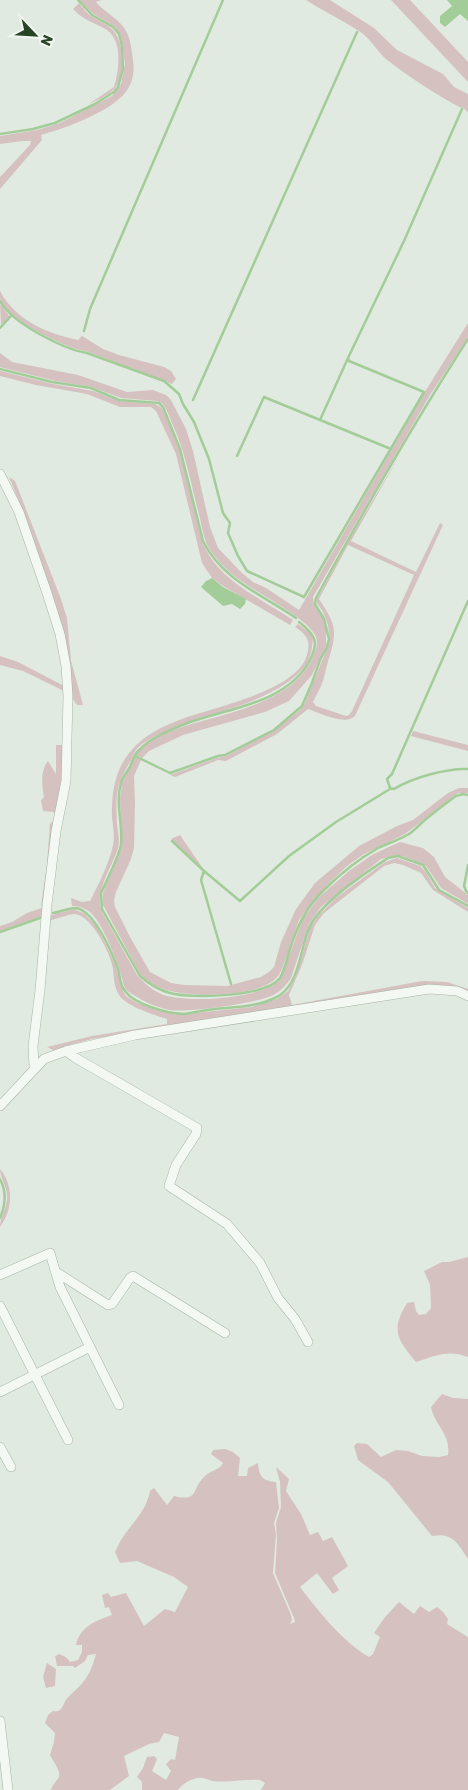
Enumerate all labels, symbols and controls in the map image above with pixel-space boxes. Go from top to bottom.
north arrow [10,10,60,60]
text: N [36,32,56,48]

